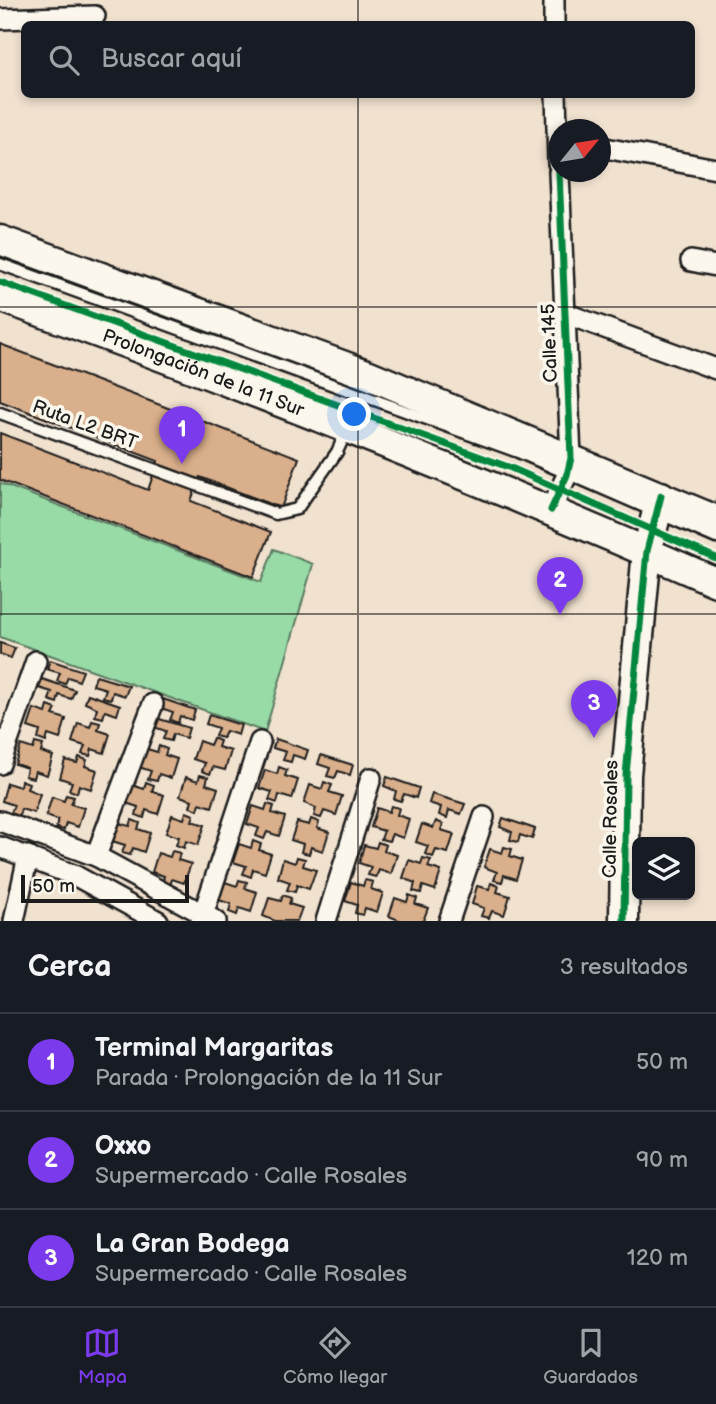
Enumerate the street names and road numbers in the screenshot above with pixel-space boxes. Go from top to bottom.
street label: Calle 145 [537,303,563,383]
street label: Prolongación de la 11 Sur [99,324,308,422]
street label: Ruta L2 BRT [29,395,141,455]
street label: Calle Rosales [598,760,624,878]

